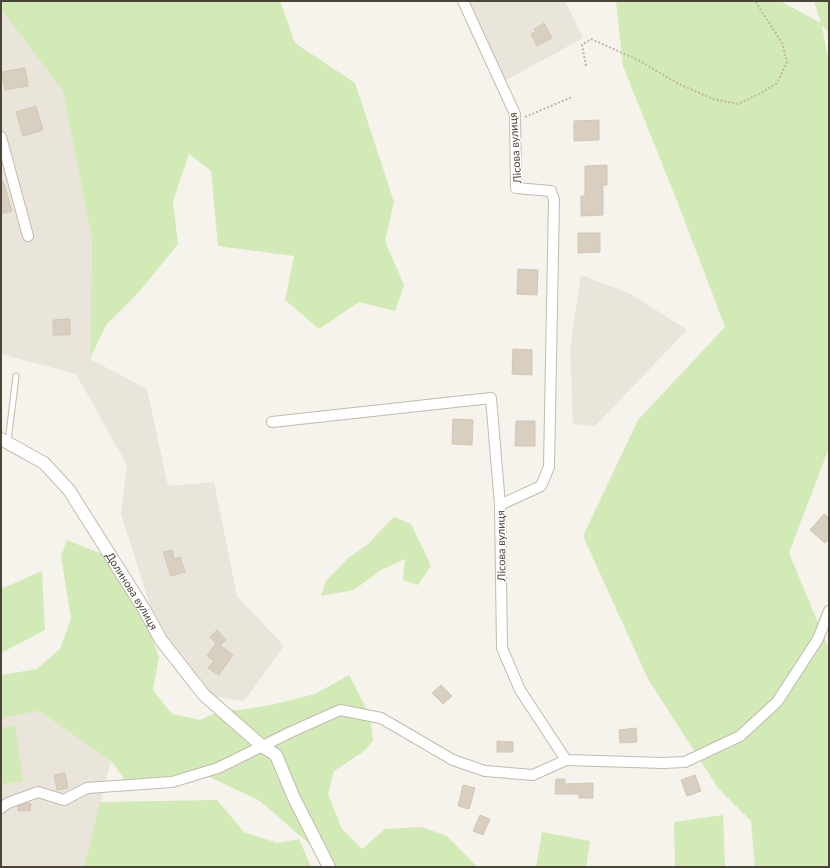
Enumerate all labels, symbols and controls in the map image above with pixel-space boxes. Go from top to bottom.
street label: Лісова вулиця [506,112,524,185]
street label: Лісова вулиця [493,510,508,583]
street label: Долинова вулиця [104,549,161,632]

